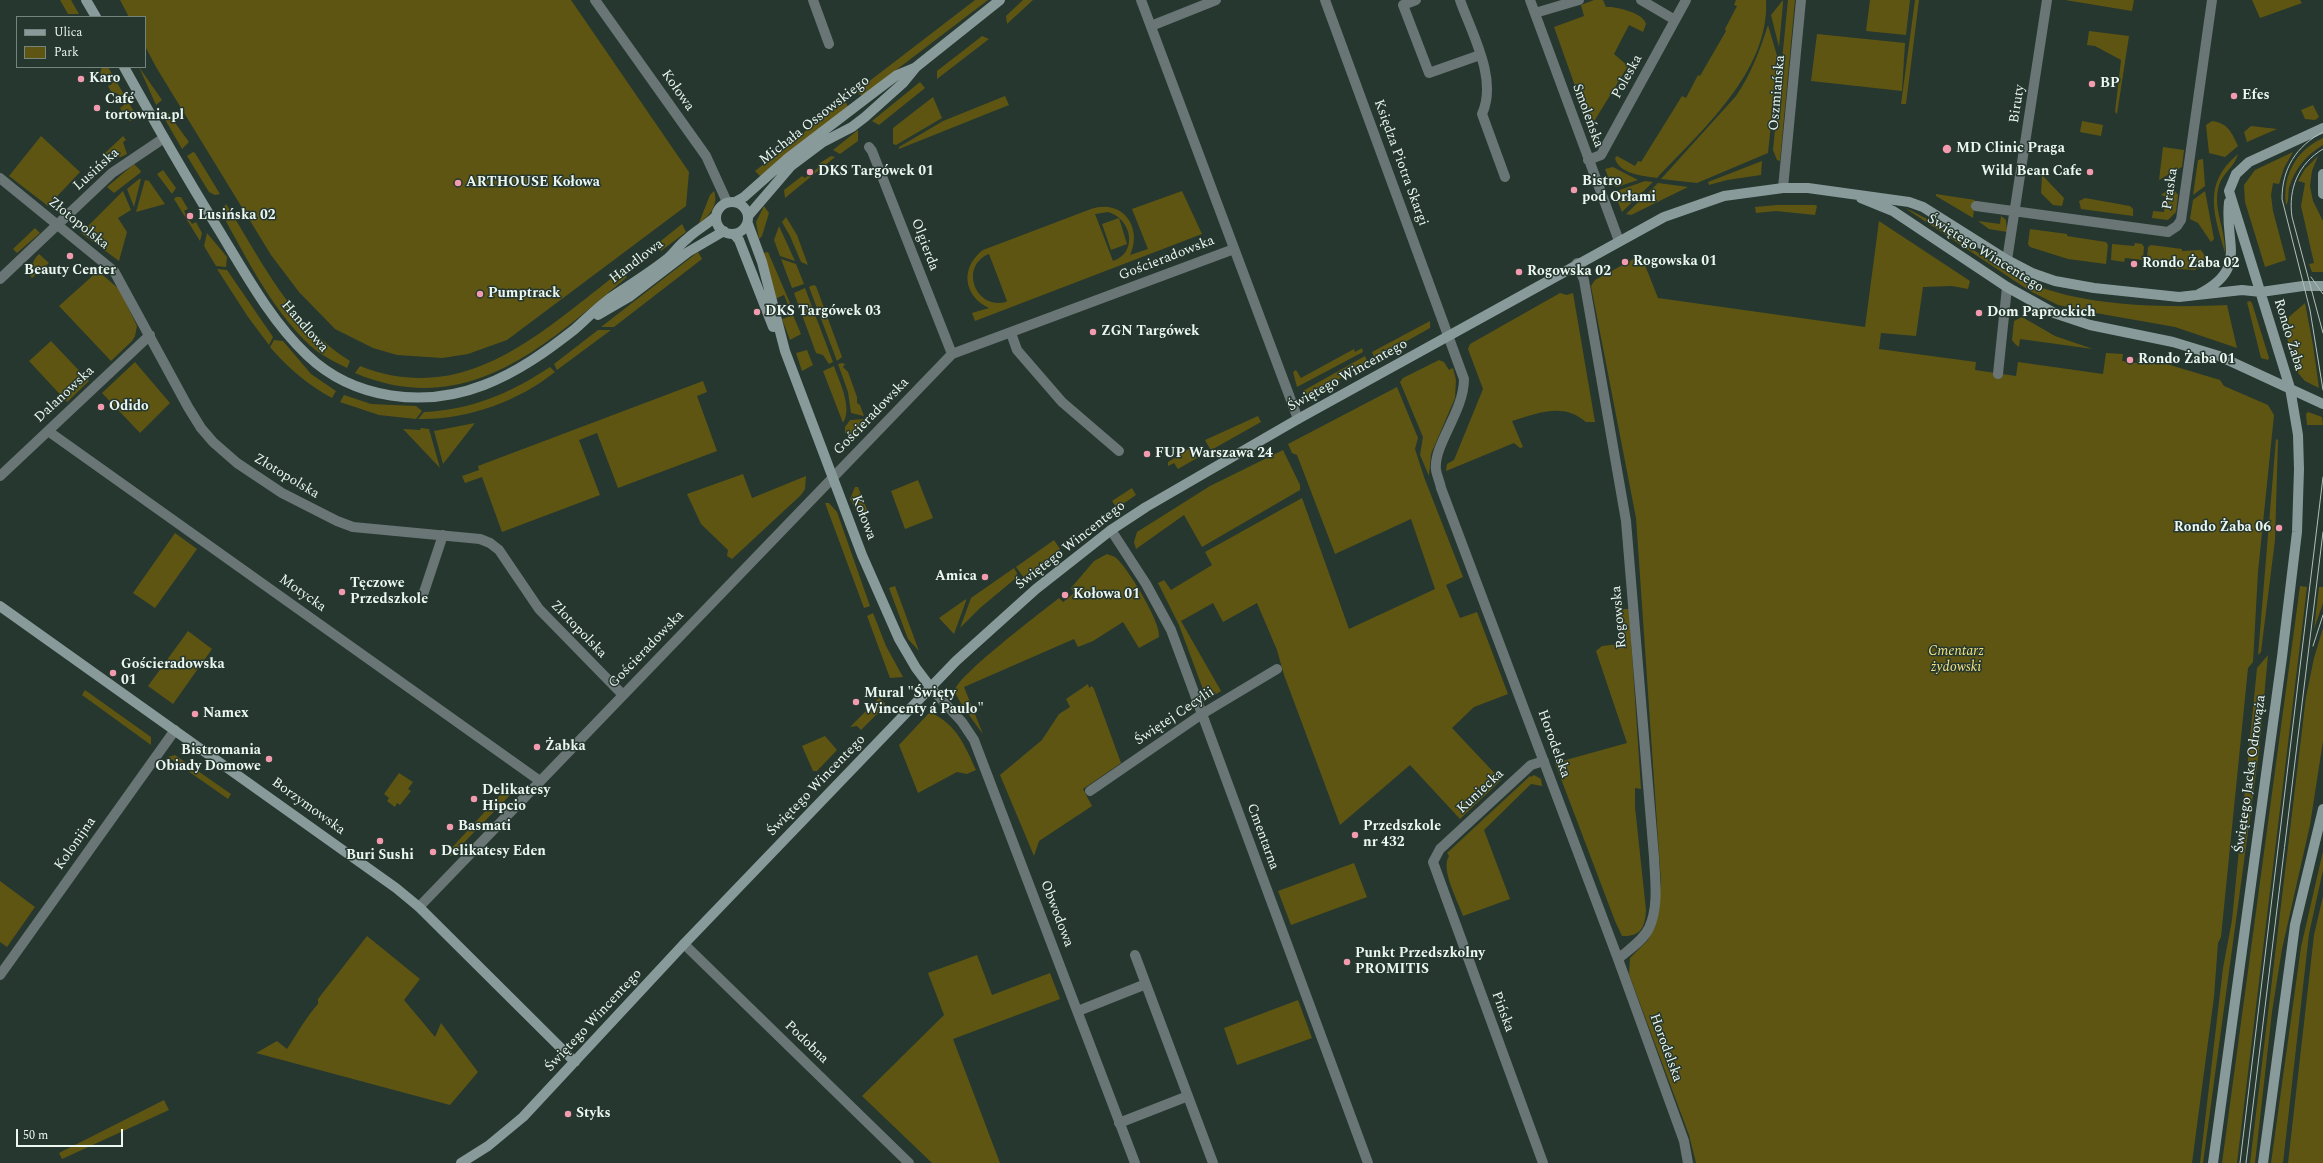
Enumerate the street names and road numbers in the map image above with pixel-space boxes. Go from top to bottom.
street label: Poleska [1609,52,1647,102]
street label: Oszmiańska [1766,55,1790,131]
street label: Kołowa [657,67,697,115]
street label: Michała Ossowskiego [757,73,873,169]
street label: Smoleńska [1568,82,1606,150]
street label: Biruty [2007,84,2029,124]
street label: Księdza Piotra Skargi [1369,97,1431,229]
street label: Lusińska [71,145,123,195]
street label: Praska [2160,167,2182,211]
street label: Złotopolska [44,194,112,254]
street label: Świętego Wincentego [1924,211,2046,297]
street label: Olgierda [906,217,942,273]
street label: Gościeradowska [1117,233,1217,285]
street label: Handlowa [607,236,667,288]
street label: Rondo Żaba [2269,297,2307,373]
street label: Handlowa [277,298,331,356]
street label: Świętego Wincentego [1285,336,1411,416]
street label: Dalanowska [32,363,98,427]
street label: Gościeradowska [831,375,913,459]
street label: Złotopolska [250,451,322,503]
street label: Kołowa [847,493,879,543]
street label: Świętego Wincentego [1013,498,1129,594]
street label: Motycka [275,572,329,616]
street label: Rogowska [1609,585,1631,649]
street label: Złotopolska [546,598,610,662]
street label: Gościeradowska [606,608,688,692]
street label: Świętej Cecylii [1132,684,1218,750]
street label: Świętego Jacka Odrowąża [2232,694,2270,854]
street label: Horodelska [1533,708,1573,780]
street label: Świętego Wincentego [764,732,870,840]
street label: Kuniecka [1454,766,1508,818]
street label: Borzymowska [268,775,348,839]
street label: Cmentarna [1242,802,1282,872]
street label: Kolonijna [52,814,100,874]
street label: Obwodowa [1036,878,1076,950]
street label: Świętego Wincentego [542,966,646,1076]
street label: Pińska [1487,989,1517,1035]
street label: Horodelska [1645,1012,1685,1084]
street label: Podobna [781,1018,831,1068]

